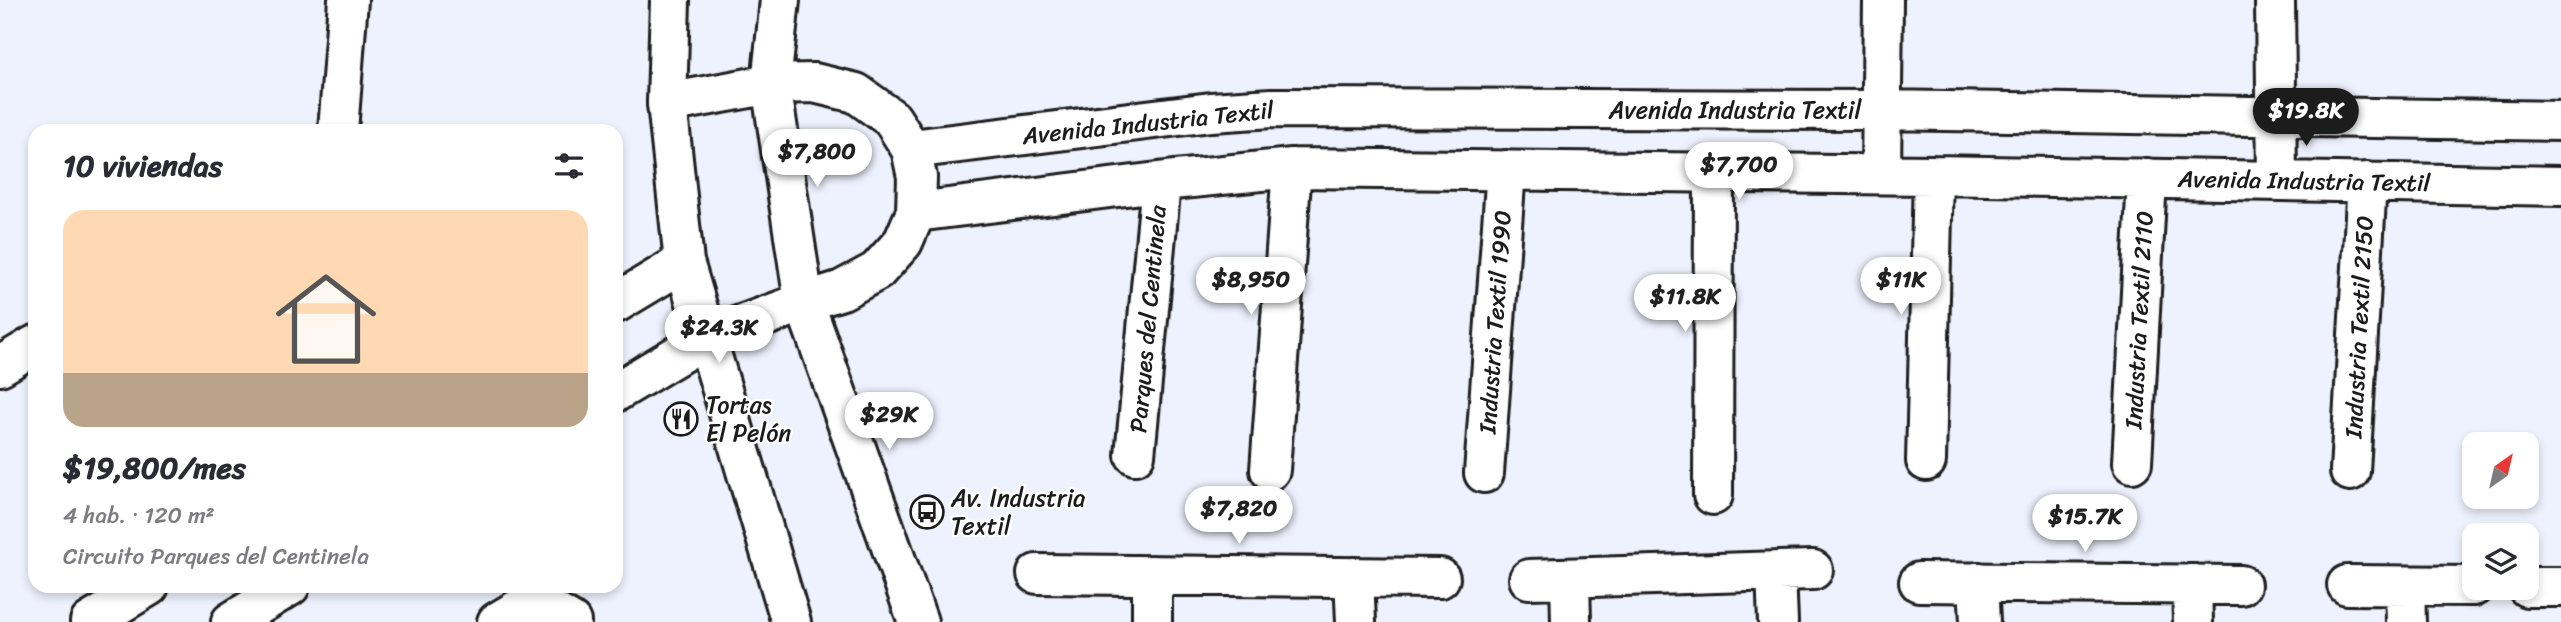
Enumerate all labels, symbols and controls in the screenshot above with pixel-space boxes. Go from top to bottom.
pin: $19.8K [2249,88,2363,148]
street label: Avenida Industria Textil [1019,89,1277,157]
street label: Avenida Industria Textil [1608,89,1862,131]
text: $19.8K [2269,90,2343,131]
pin: $7,800 [760,130,874,189]
text: $7,800 [778,131,856,172]
text: 10 viviendas [63,139,223,193]
pin: $7,700 [1682,142,1796,202]
text: $7,700 [1700,144,1778,185]
icon: filters [550,147,588,185]
street label: Avenida Industria Textil [2176,158,2432,204]
street label: Parques del Centinela [1117,202,1179,435]
street label: Industria Textil 1990 [1466,209,1524,436]
street label: Industria Textil 2110 [2112,210,2166,431]
street label: Industria Textil 2150 [2332,215,2386,440]
icon: home [263,256,389,382]
pin: $8,950 [1194,258,1308,317]
pin: $11K [1860,258,1942,317]
text: $8,950 [1212,259,1290,300]
text: $11K [1876,259,1926,300]
pin: $11.8K [1628,274,1742,334]
text: $11.8K [1650,276,1720,317]
pin: $24.3K [662,306,776,365]
text: $24.3K [681,307,757,348]
place label: Tortas El Pelón [706,384,791,454]
pin: $29K [848,392,930,452]
text: $29K [861,394,917,435]
restaurant icon: Tortas El Pelón [662,400,700,438]
north arrow [2462,432,2539,509]
map controls [2462,432,2539,600]
text: $19,800/mes [63,441,246,495]
place label: Av. Industria Textil [950,477,1085,547]
pin: $7,820 [1182,486,1296,546]
text: $7,820 [1201,488,1277,529]
bus stop icon: Av. Industria Textil [908,493,946,531]
pin: $15.7K [2028,494,2142,554]
text: 4 hab. · 120 m² [63,495,215,536]
text: $15.7K [2048,496,2122,537]
button: layers [2462,523,2539,600]
text: Circuito Parques del Centinela [63,536,369,577]

